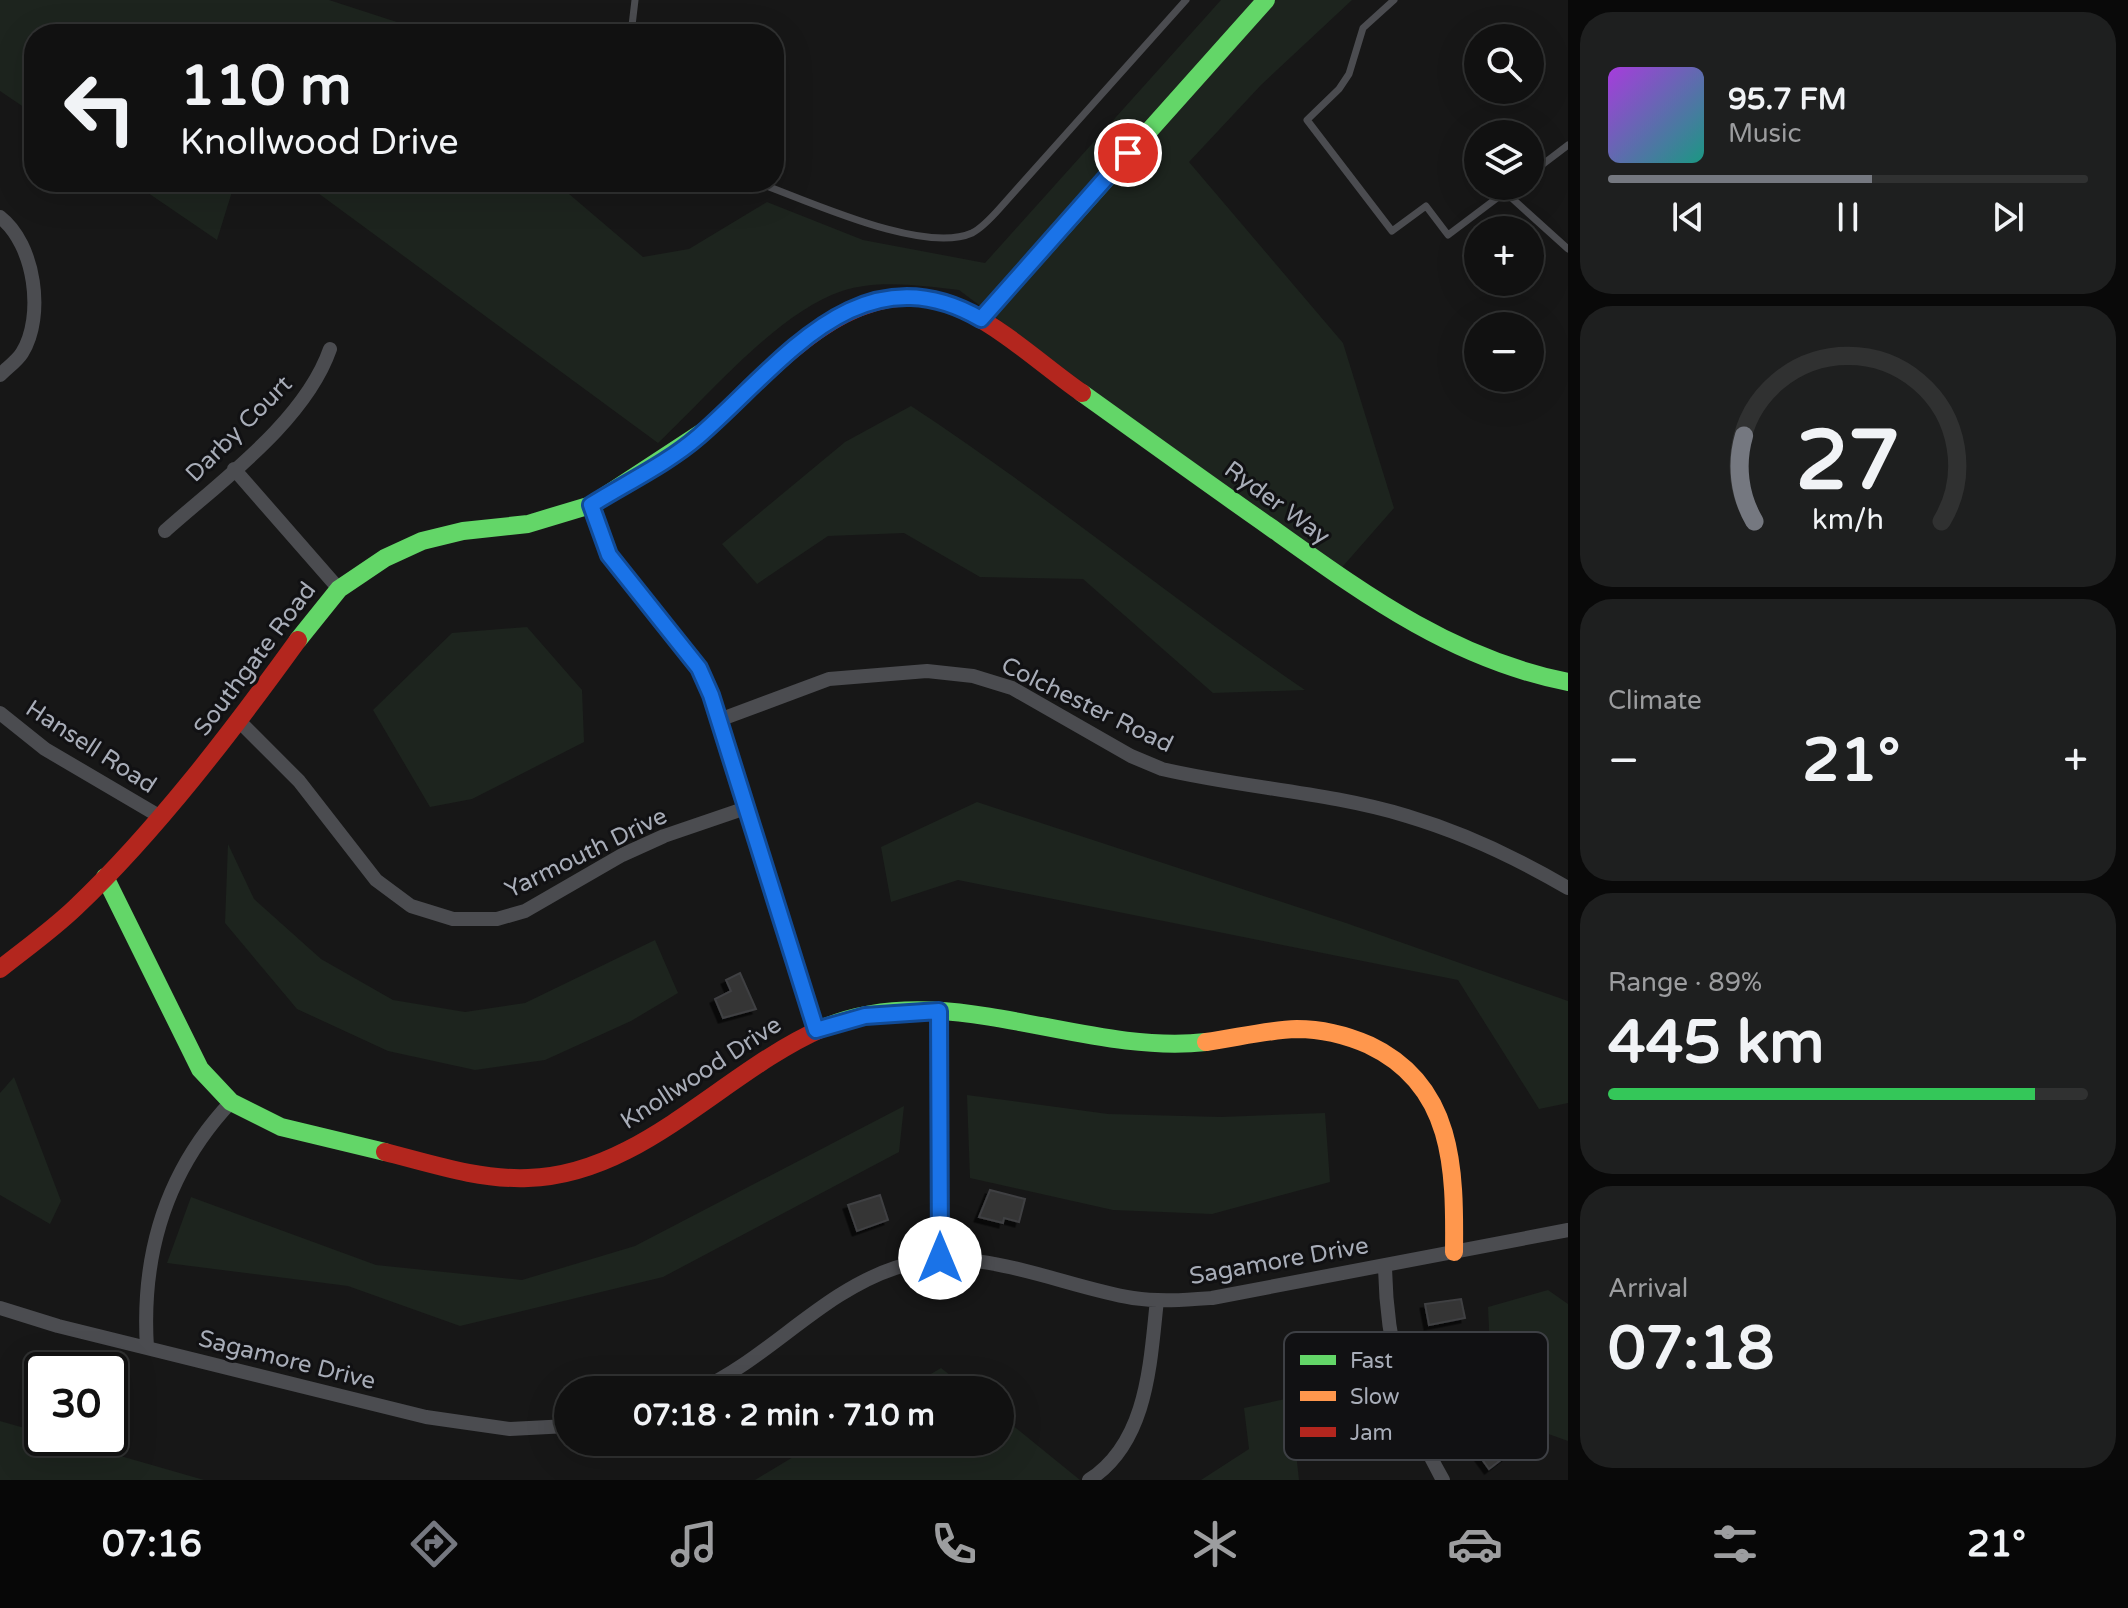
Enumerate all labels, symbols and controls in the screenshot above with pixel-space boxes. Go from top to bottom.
map controls [1464,24,1544,392]
button: search [1464,24,1544,104]
text: 110 m [180,53,351,120]
icon: left [48,56,152,160]
text: 95.7 FM [1728,81,1847,118]
text: Music [1728,118,1801,149]
pin [1094,119,1162,187]
button: layers [1464,120,1544,200]
text: Knollwood Drive [180,121,459,164]
icon: arrive [1106,131,1150,175]
icon: previous [1666,195,1710,239]
icon: pause [1826,195,1870,239]
icon: next [1986,195,2030,239]
button: + [1464,216,1544,296]
button: − [1464,312,1544,392]
street label: Darby Court [180,370,298,488]
text: 27 [1796,412,1900,512]
street label: Ryder Way [1219,455,1336,551]
text: km/h [1812,504,1884,538]
street label: Southgate Road [188,576,322,742]
street label: Colchester Road [996,651,1178,759]
text: Climate [1608,685,1702,716]
street label: Hansell Road [20,694,162,800]
text: 21° [1802,725,1900,797]
text: − [1608,735,1639,788]
text: + [2063,735,2088,788]
street label: Yarmouth Drive [500,801,672,905]
text: Range · 89% [1608,967,1762,998]
text: 445 km [1608,1007,1824,1079]
street label: Knollwood Drive [615,1010,787,1136]
position arrow [898,1216,982,1300]
street label: Sagamore Drive [1187,1231,1371,1291]
text: Arrival [1608,1273,1688,1304]
text: 07:18 [1608,1313,1774,1385]
street label: Sagamore Drive [196,1324,378,1396]
legend [1284,1332,1548,1460]
text: Fast [1350,1348,1393,1374]
speed limit sign: 30 [24,1352,128,1456]
text: Slow [1350,1384,1400,1410]
text: 07:18 · 2 min · 710 m [633,1397,935,1434]
text: Jam [1350,1420,1393,1446]
icon: directions [406,1516,462,1572]
icon: music [666,1516,722,1572]
icon: phone [926,1516,982,1572]
icon: climate [1187,1516,1243,1572]
icon: car [1447,1516,1503,1572]
icon: filters [1707,1516,1763,1572]
text: 07:16 [102,1523,202,1566]
text: 21° [1967,1523,2026,1566]

